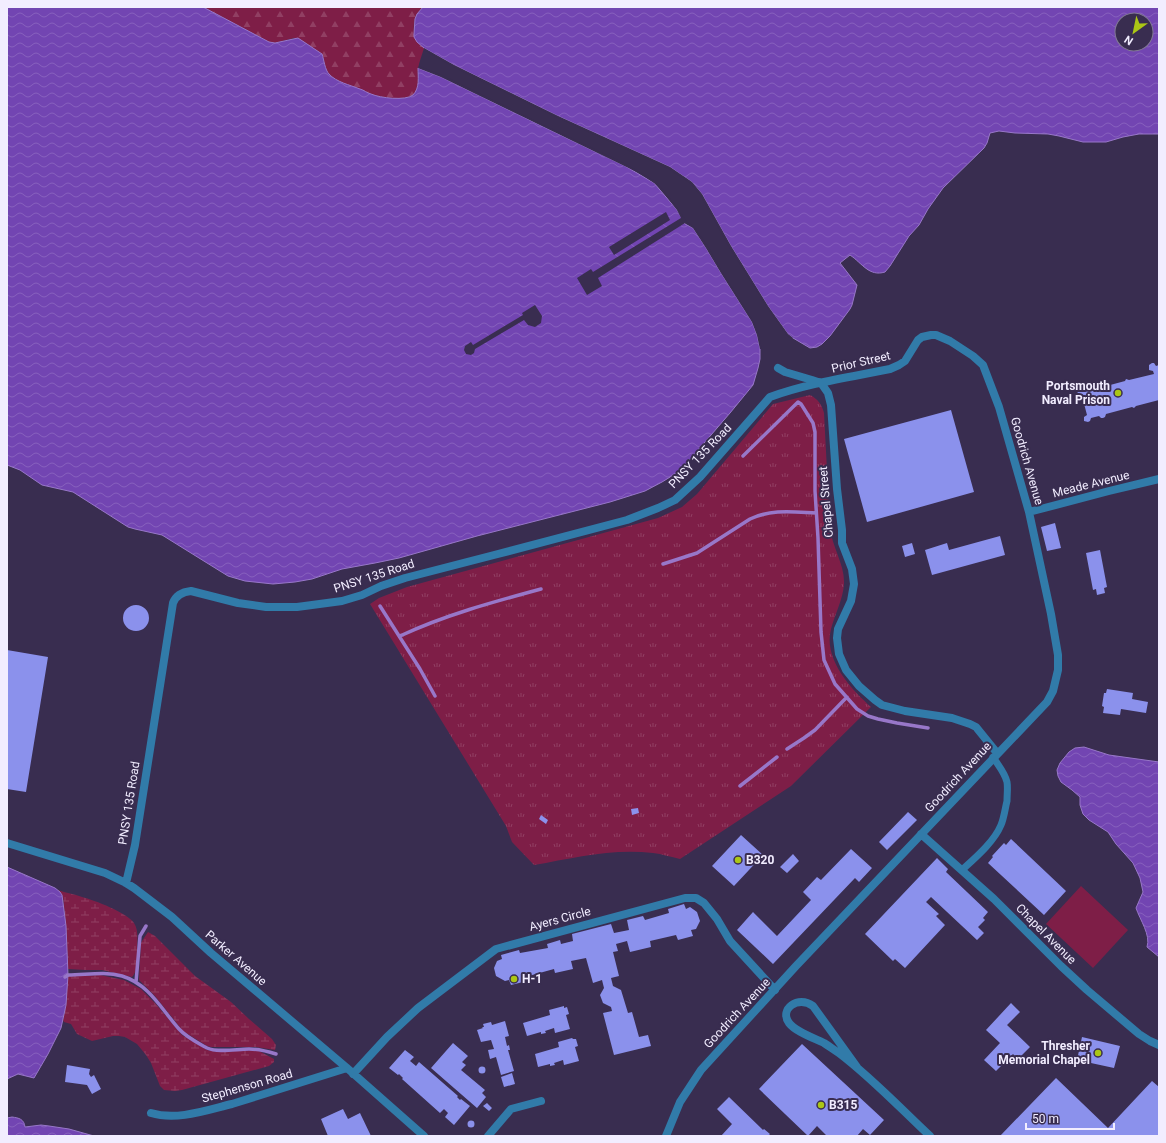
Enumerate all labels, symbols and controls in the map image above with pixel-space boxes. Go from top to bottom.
north arrow [1114,12,1154,52]
text: N [1122,32,1136,48]
street label: Prior Street [830,348,892,376]
place label: Portsmouth Naval Prison [1042,379,1110,407]
marker: Portsmouth Naval Prison [1113,388,1123,398]
street label: Goodrich Avenue [1008,415,1046,507]
street label: PNSY 135 Road [666,421,734,491]
street label: Chapel Street [816,466,836,538]
street label: Meade Avenue [1051,468,1131,500]
street label: PNSY 135 Road [332,556,416,596]
street label: Goodrich Avenue [922,739,994,815]
street label: PNSY 135 Road [116,760,142,846]
place label: B320 [746,853,774,867]
marker: B320 [733,855,743,865]
street label: Chapel Avenue [1013,901,1079,967]
street label: Ayers Circle [528,904,592,934]
street label: Parker Avenue [202,928,270,988]
place label: H-1 [522,972,542,986]
marker: H-1 [509,974,519,984]
street label: Goodrich Avenue [701,975,773,1051]
place label: Thresher Memorial Chapel [998,1039,1091,1067]
marker: Thresher Memorial Chapel [1093,1048,1103,1058]
street label: Stephenson Road [200,1066,294,1106]
place label: B315 [829,1098,857,1112]
marker: B315 [816,1100,826,1110]
scale bar [1026,1105,1114,1131]
text: 50 m [1032,1112,1059,1126]

